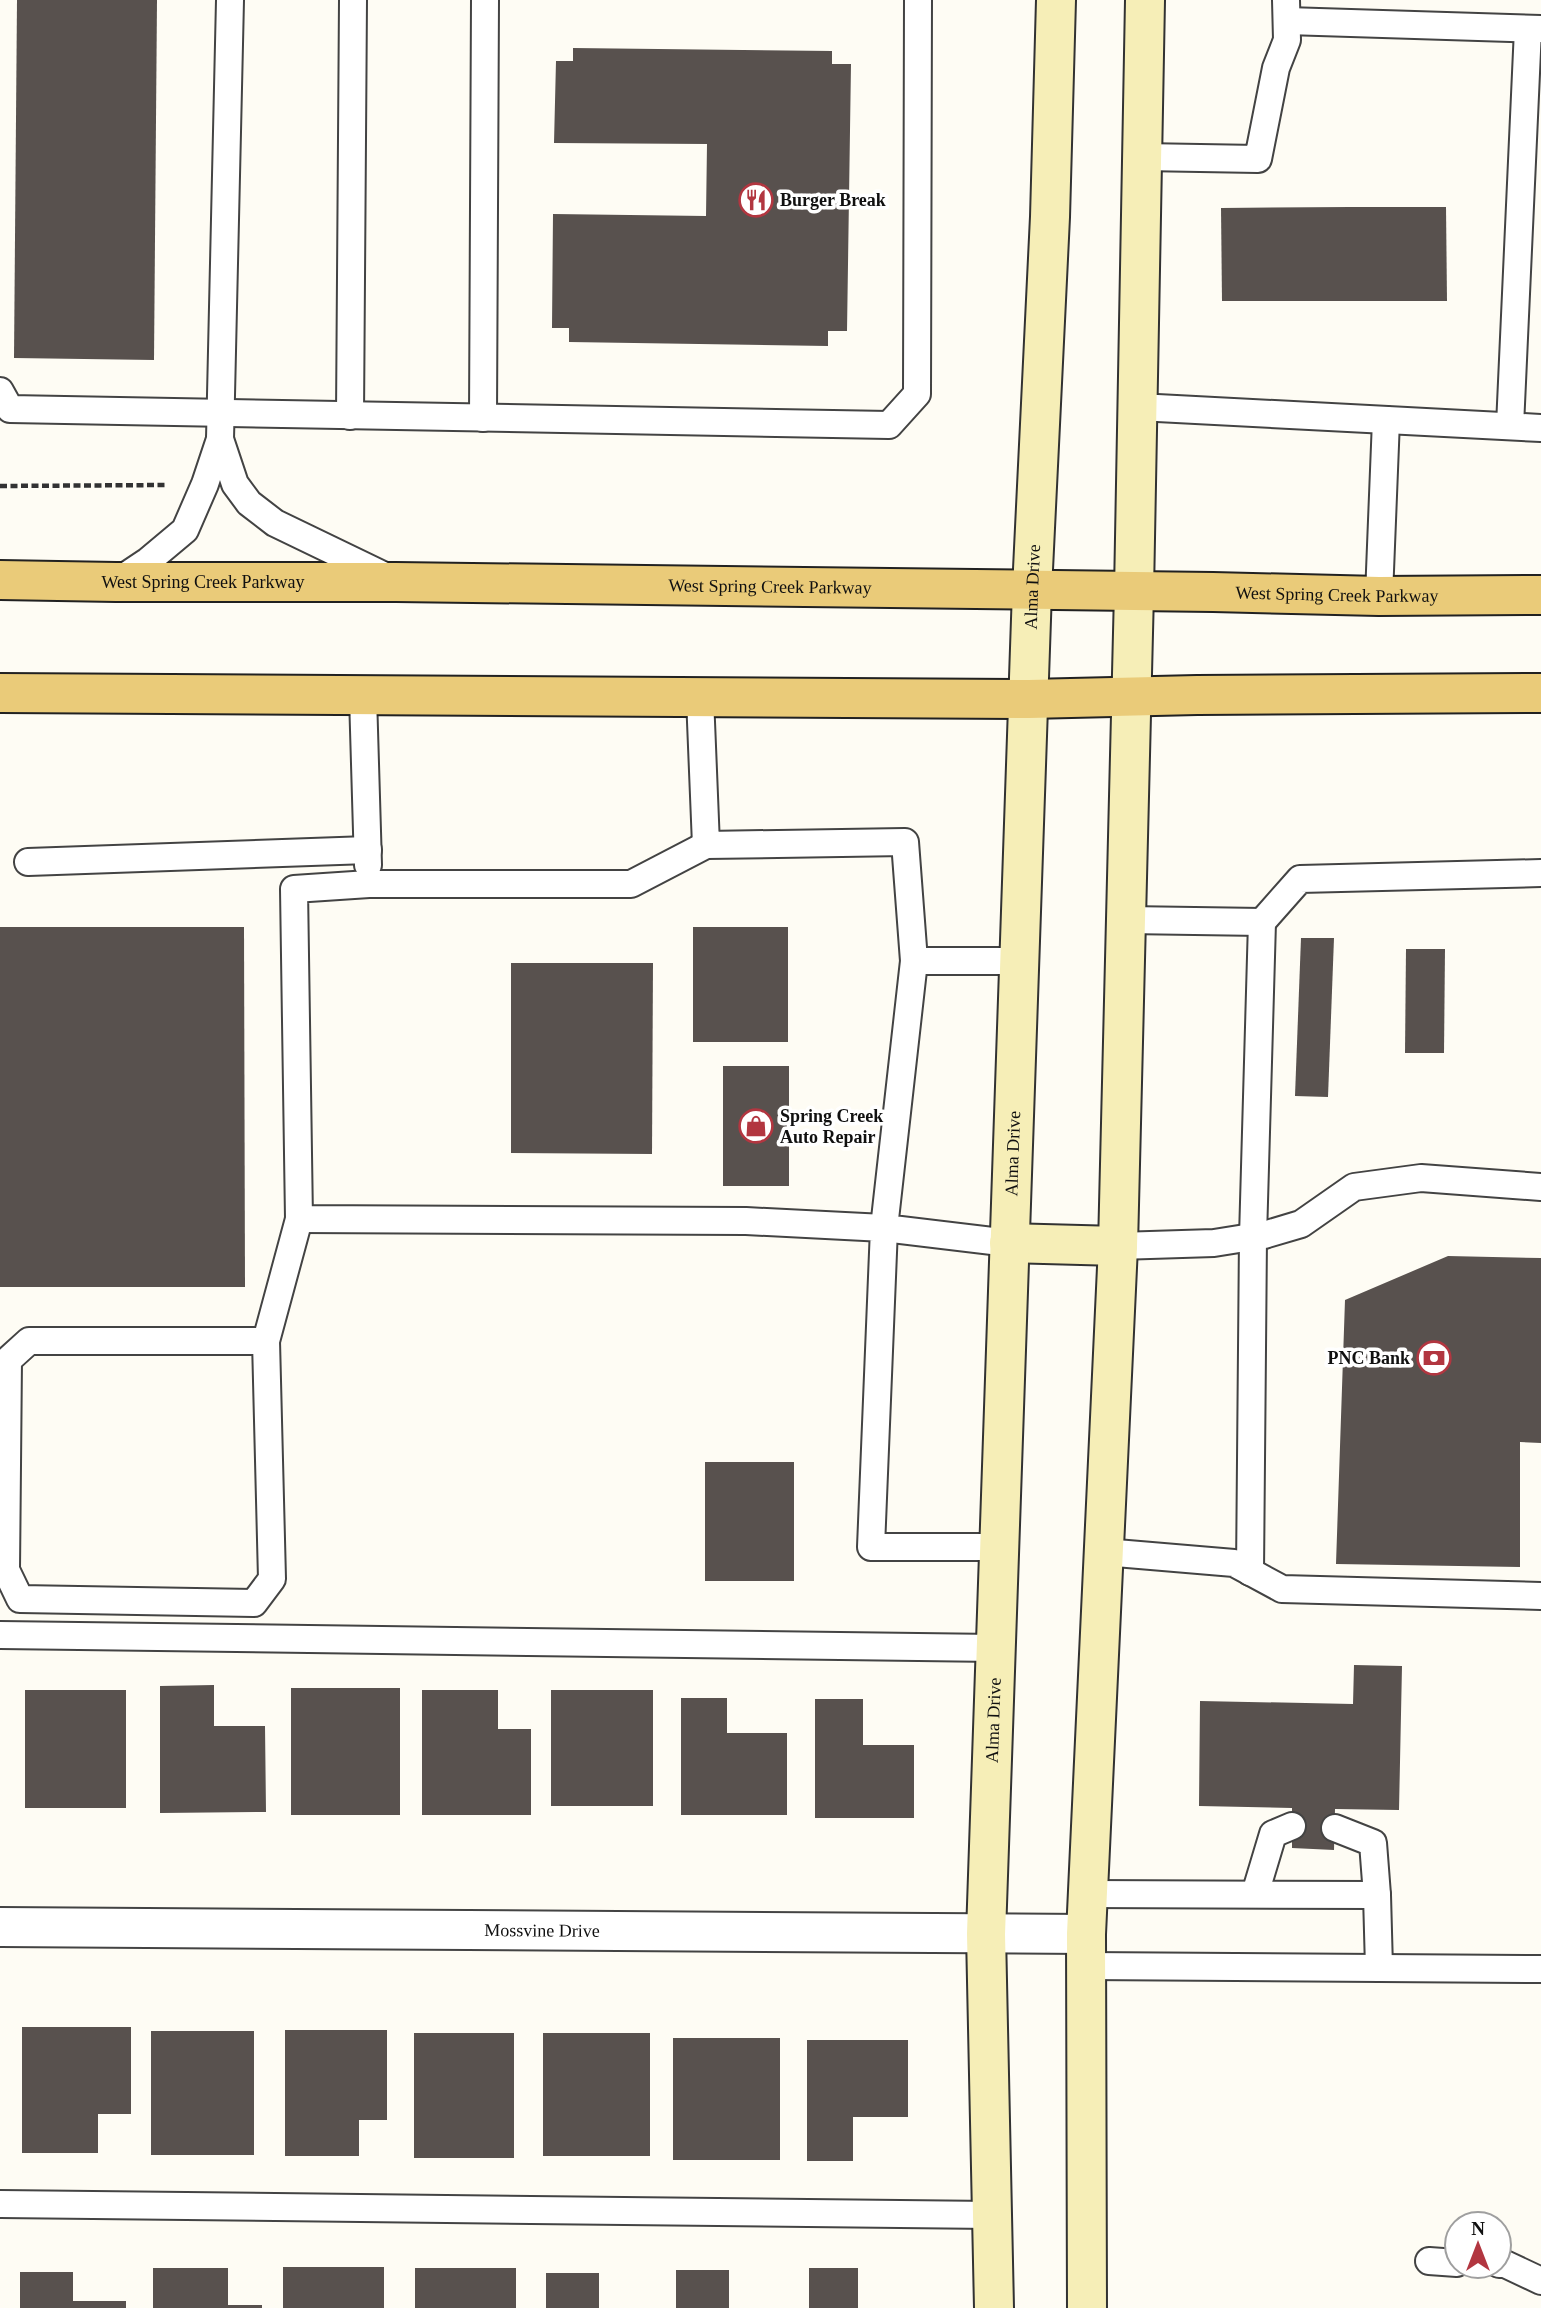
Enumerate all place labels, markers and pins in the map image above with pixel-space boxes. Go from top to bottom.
restaurant icon: Burger Break [737,181,775,219]
place label: Burger Break [780,190,886,210]
place label: Spring Creek Auto Repair [780,1106,883,1147]
shop icon: Spring Creek Auto Repair [737,1107,775,1145]
bank icon: PNC Bank [1415,1339,1453,1377]
place label: PNC Bank [1327,1348,1410,1368]

